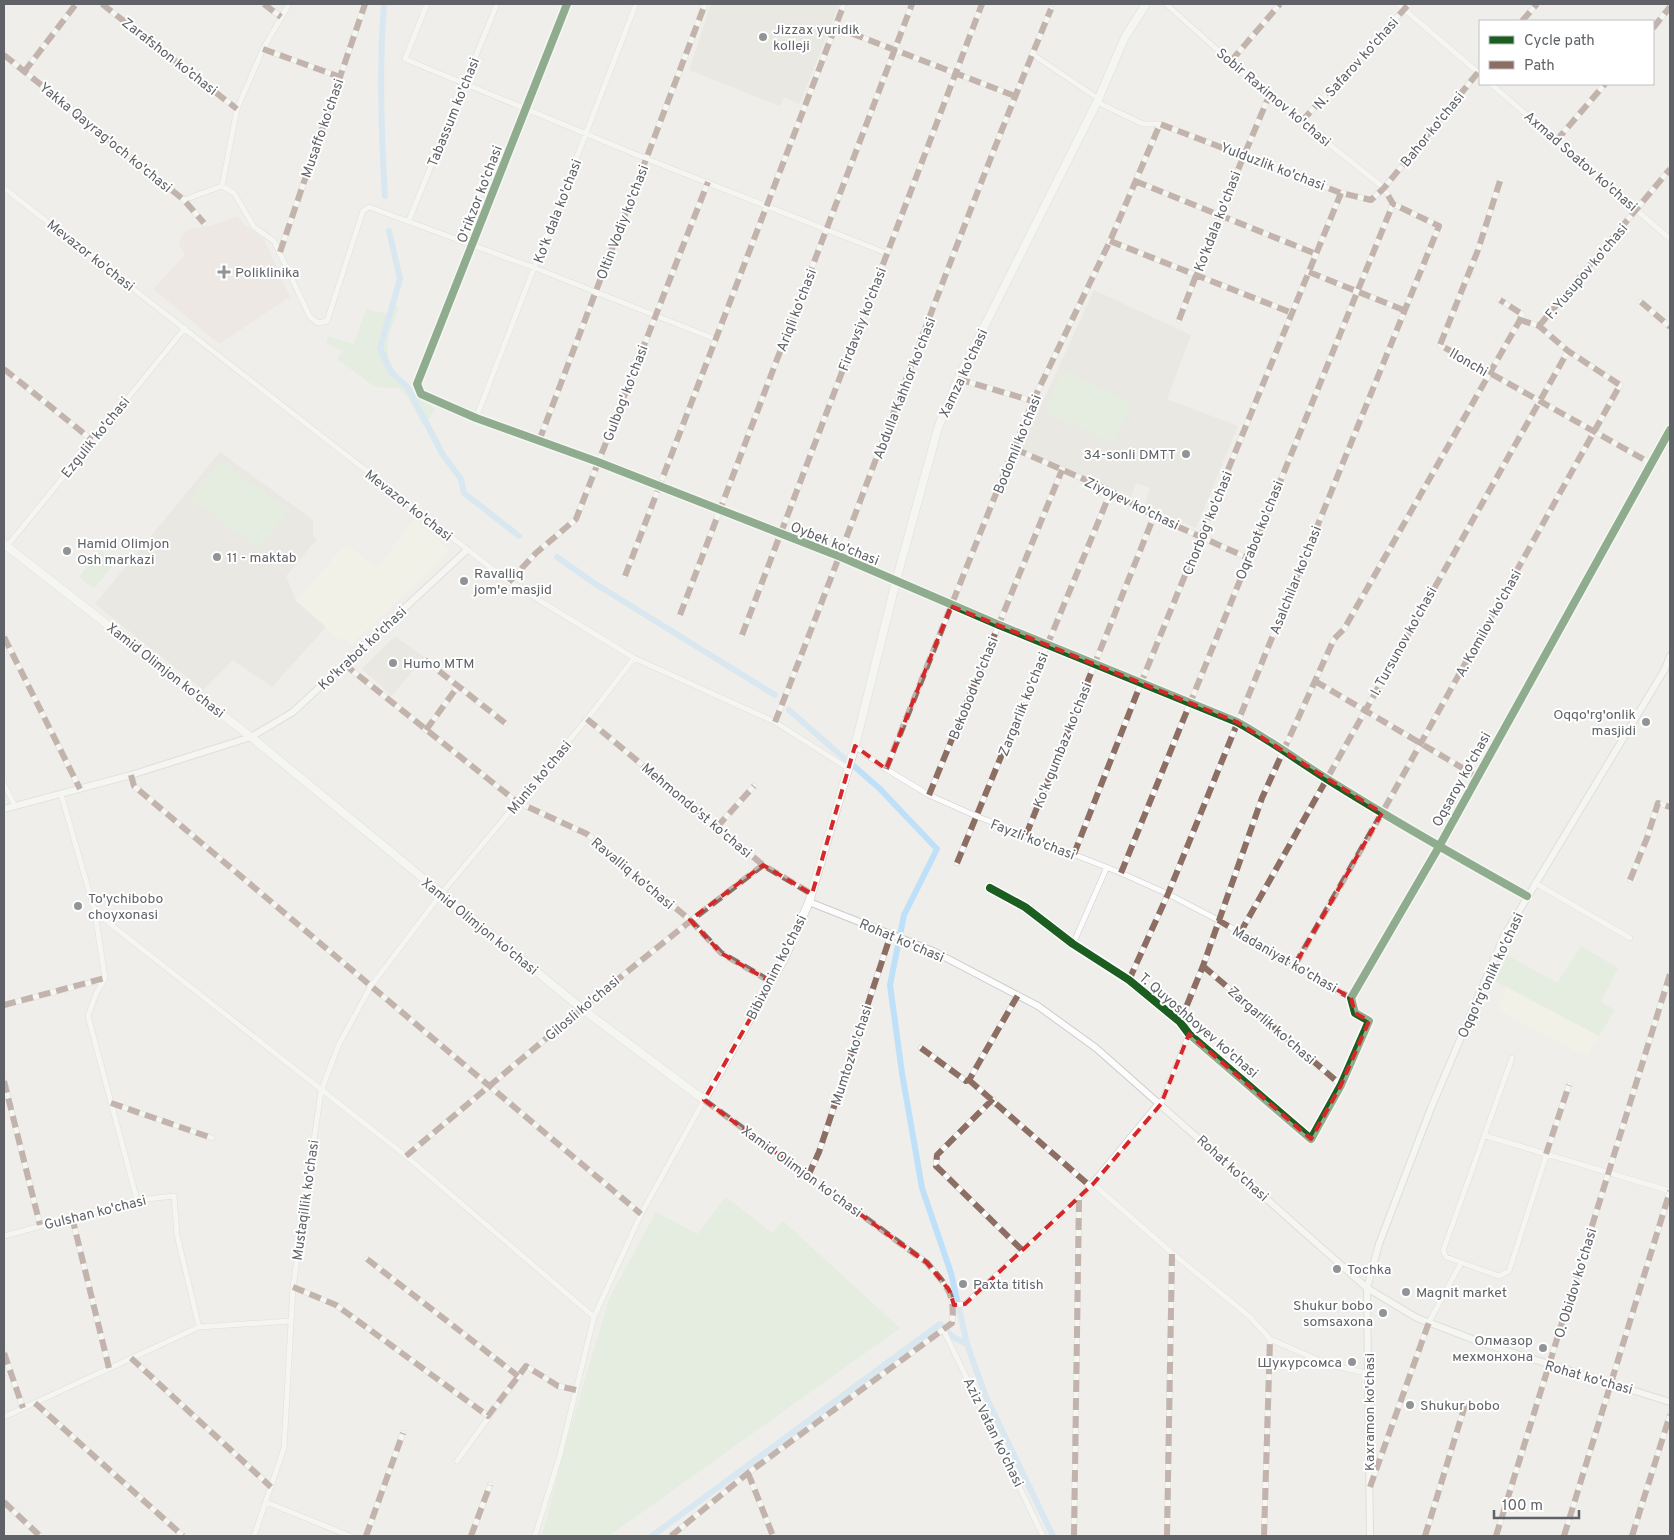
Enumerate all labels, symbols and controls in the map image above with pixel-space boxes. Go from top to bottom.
street label: Zarafshon ko’chasi [118,15,220,100]
street label: N. Safarov ko'chasi [1311,15,1403,113]
legend [1479,20,1654,85]
place label: Jizzax yuridik kolleji [773,22,860,55]
marker: Jizzax yuridik kolleji [757,31,769,43]
text: Cycle path [1524,32,1595,51]
street label: Sobir Raximov ko'chasi [1212,45,1334,151]
street label: Tabassum ko'chasi [425,55,484,170]
text: Path [1524,57,1555,76]
street label: Musaffo ko'chasi [298,77,348,180]
street label: Yakka Qayrag'och ko'chasi [35,79,175,197]
street label: Bahor ko'chasi [1398,89,1469,171]
street label: Axmad Soatov ko'chasi [1520,108,1640,216]
street label: Yulduzlik ko'chasi [1218,140,1327,195]
street label: O'rikzor ko'chasi [454,143,507,246]
street label: Ko'k dala ko'chasi [531,157,586,266]
street label: Oltin Vodiy ko'chasi [594,163,653,282]
street label: Ko'kdala ko'chasi [1191,169,1245,274]
street label: Mevazor ko'chasi [43,217,137,296]
street label: F. Yusupov ko'chasi [1542,221,1632,323]
marker: Poliklinika [217,265,231,279]
place label: Poliklinika [235,265,299,282]
street label: Firdavsiy ko'chasi [836,265,891,374]
street label: Ariqli ko'chasi [774,267,821,354]
street label: Abdulla Kahhor ko'chasi [871,315,940,462]
street label: Xamza ko'chasi [936,327,992,421]
street label: Gulbog' ko'chasi [600,343,653,444]
street label: Ilonchi [1446,345,1491,381]
street label: Bodomli ko'chasi [991,392,1046,497]
street label: Ezgulik ko'chasi [58,394,134,482]
place label: 34-sonli DMTT [1084,447,1176,464]
marker: 34-sonli DMTT [1180,448,1192,460]
street label: Mevazor ko'chasi [361,467,455,546]
street label: Chorbog' ko'chasi [1180,469,1237,578]
street label: Ziyoyev ko'chasi [1081,474,1181,535]
street label: Oqrabot ko'chasi [1233,479,1288,583]
street label: Oybek ko'chasi [788,519,881,570]
street label: Asalchilar ko'chasi [1267,524,1326,637]
place label: Hamid Olimjon Osh markazi [77,536,169,569]
marker: Hamid Olimjon Osh markazi [61,545,73,557]
place label: 11 - maktab [227,550,297,567]
marker: 11 - maktab [211,551,223,563]
place label: Ravalliq jom'e masjid [473,566,552,599]
street label: A. Komilov ko'chasi [1453,567,1526,680]
marker: Ravalliq jom'e masjid [458,575,470,587]
street label: I. Tursunov ko'chasi [1367,584,1441,699]
street label: Ko'krabot ko'chasi [315,604,411,694]
street label: Xamid Olimjon ko'chasi [103,620,227,722]
street label: Bekobod ko'chasi [946,635,1003,742]
street label: Zargarlik ko'chasi [996,650,1053,759]
place label: Humo MTM [403,656,475,673]
marker: Humo MTM [387,657,399,669]
street label: Ko'k gumbaz ko'chasi [1030,680,1096,811]
place label: Oqqo'rg'onlik masjidi [1553,707,1636,740]
marker: Oqqo'rg'onlik masjidi [1640,716,1652,728]
street label: Oqsaroy ko'chasi [1429,729,1495,830]
street label: Munis ko'chasi [504,738,576,818]
street label: Mehmondo'st ko'chasi [637,760,755,862]
street label: Fayzli ko'chasi [988,816,1077,864]
street label: Ravalliq ko'chasi [587,835,677,914]
street label: Xamid Olimjon ko'chasi [417,875,541,979]
place label: To'ychibobo choyxonasi [88,891,163,924]
marker: To'ychibobo choyxonasi [72,900,84,912]
street label: Oqqo'rg'onlik ko'chasi [1455,910,1528,1041]
street label: Bibixonim ko'chasi [744,912,811,1023]
street label: Rohat ko'chasi [856,916,946,967]
street label: Madaniyat ko'chasi [1229,923,1340,997]
street label: T. Quyoshboyev ko'chasi [1135,970,1261,1082]
street label: Gilosli ko'chasi [542,973,624,1045]
street label: Zargarlik ko'chasi [1224,983,1318,1069]
street label: Mumtoz ko'chasi [828,1003,877,1108]
street label: Xamid Olimjon ko'chasi [738,1123,865,1222]
street label: Rohat ko'chasi [1193,1132,1271,1206]
street label: Mustaqillik ko'chasi [290,1139,323,1262]
street label: Gulshan ko'chasi [43,1193,148,1234]
street label: O. Obidov ko'chasi [1552,1226,1601,1340]
place label: Tochka [1347,1262,1391,1279]
marker: Tochka [1331,1263,1343,1275]
place label: Paxta titish [973,1277,1044,1294]
marker: Paxta titish [957,1278,969,1290]
place label: Magnit market [1416,1285,1507,1302]
marker: Magnit market [1400,1286,1412,1298]
place label: Shukur bobo somsaxona [1293,1298,1373,1331]
marker: Shukur bobo somsaxona [1377,1307,1389,1319]
place label: Олмазор мехмонхона [1452,1333,1533,1366]
marker: Олмазор мехмонхона [1537,1342,1549,1354]
street label: Kaxramon ko'chasi [1362,1353,1379,1471]
place label: Шукурсомса [1257,1355,1342,1372]
marker: Шукурсомса [1346,1356,1358,1368]
street label: Rohat ko'chasi [1543,1358,1635,1399]
street label: Aziz Vatan ko'chasi [959,1375,1026,1490]
place label: Shukur bobo [1420,1398,1500,1415]
marker: Shukur bobo [1404,1399,1416,1411]
scale bar [1494,1488,1579,1520]
text: 100 m [1502,1497,1543,1516]

